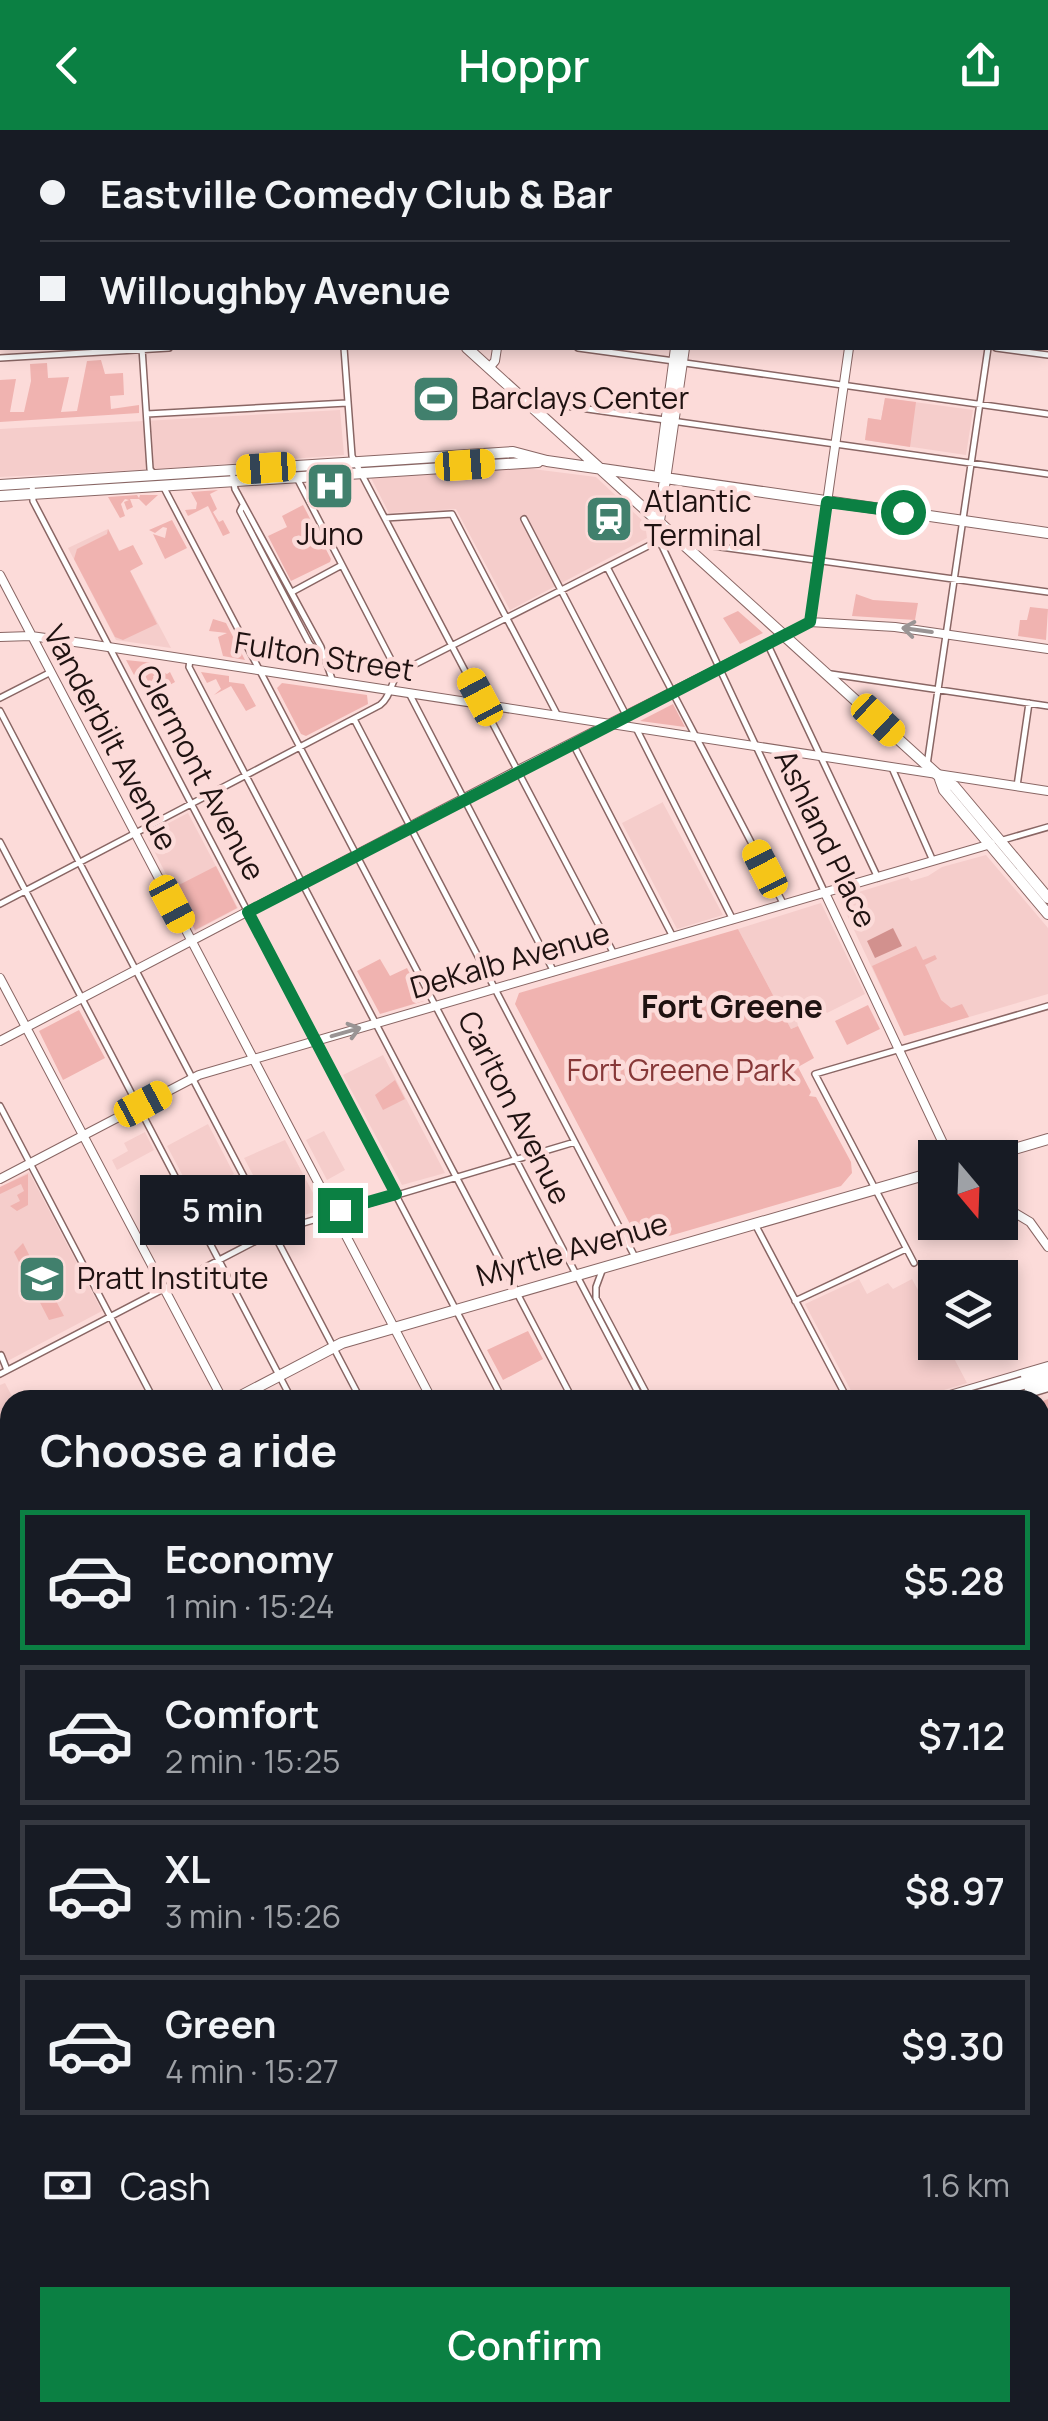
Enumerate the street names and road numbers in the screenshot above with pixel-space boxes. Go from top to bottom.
street label: Vanderbilt Avenue [35,617,188,857]
street label: Fulton Street [232,621,417,690]
street label: Clermont Avenue [127,657,275,887]
street label: Ashland Place [766,743,887,934]
street label: DeKalb Avenue [405,912,614,1008]
street label: Carlton Avenue [449,1004,582,1211]
street label: Myrtle Avenue [471,1202,672,1295]

